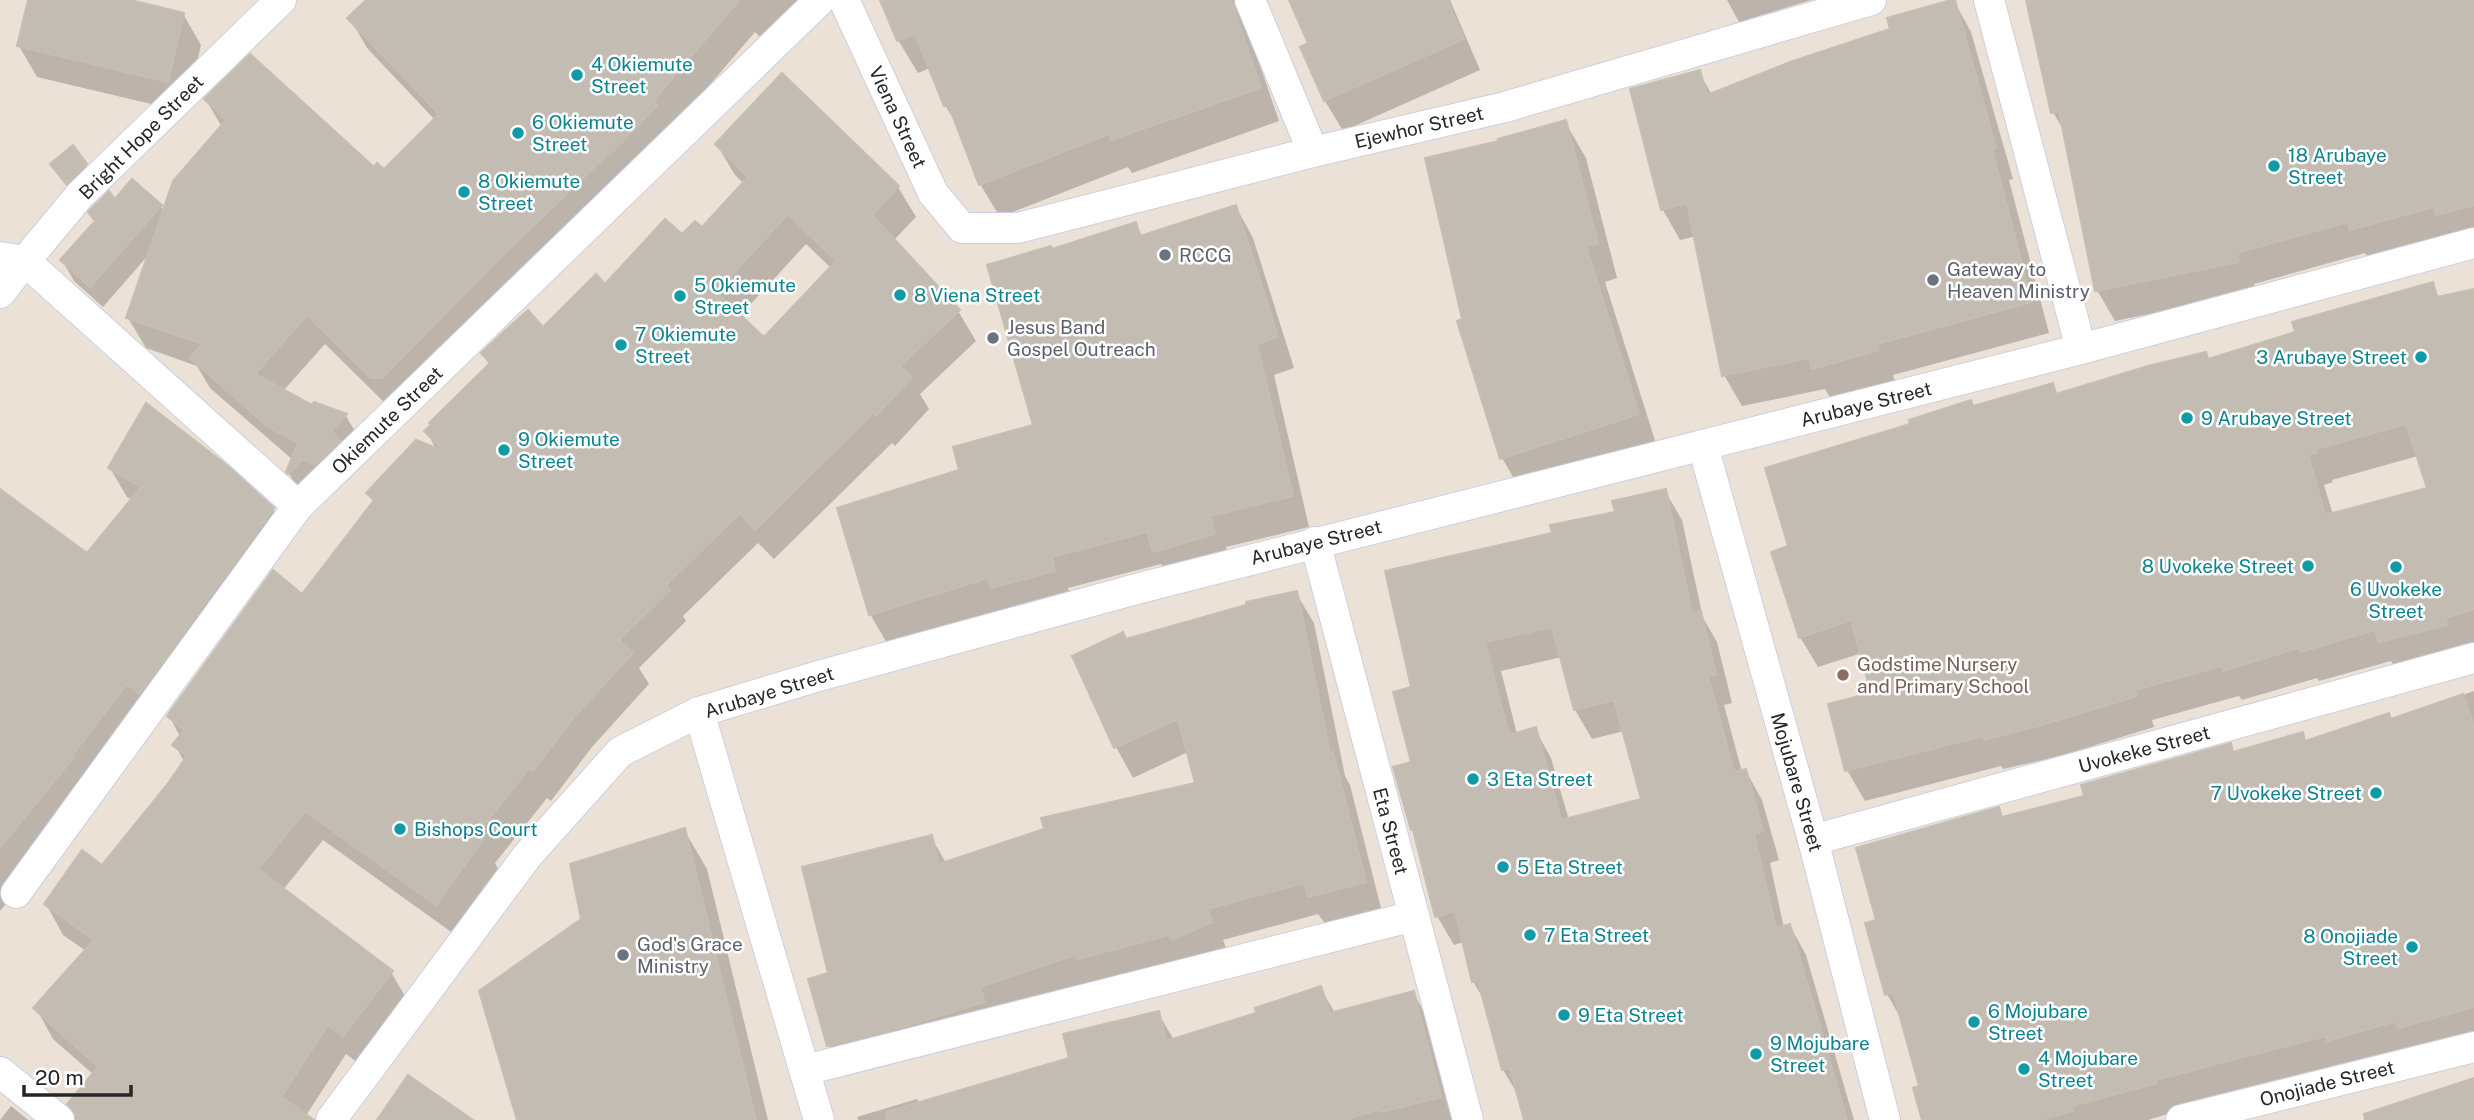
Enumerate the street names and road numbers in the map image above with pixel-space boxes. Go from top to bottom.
street label: Viena Street [865,63,931,171]
street label: Bright Hope Street [74,70,208,204]
street label: Ejewhor Street [1352,101,1486,153]
street label: Okiemute Street [327,362,447,478]
street label: Arubaye Street [1798,377,1934,431]
street label: Arubaye Street [1248,515,1384,569]
street label: Arubaye Street [702,662,836,722]
street label: Mojubare Street [1767,710,1827,854]
street label: Uvokeke Street [2076,721,2212,777]
street label: Eta Street [1369,785,1413,877]
street label: Onojiade Street [2257,1056,2397,1110]

